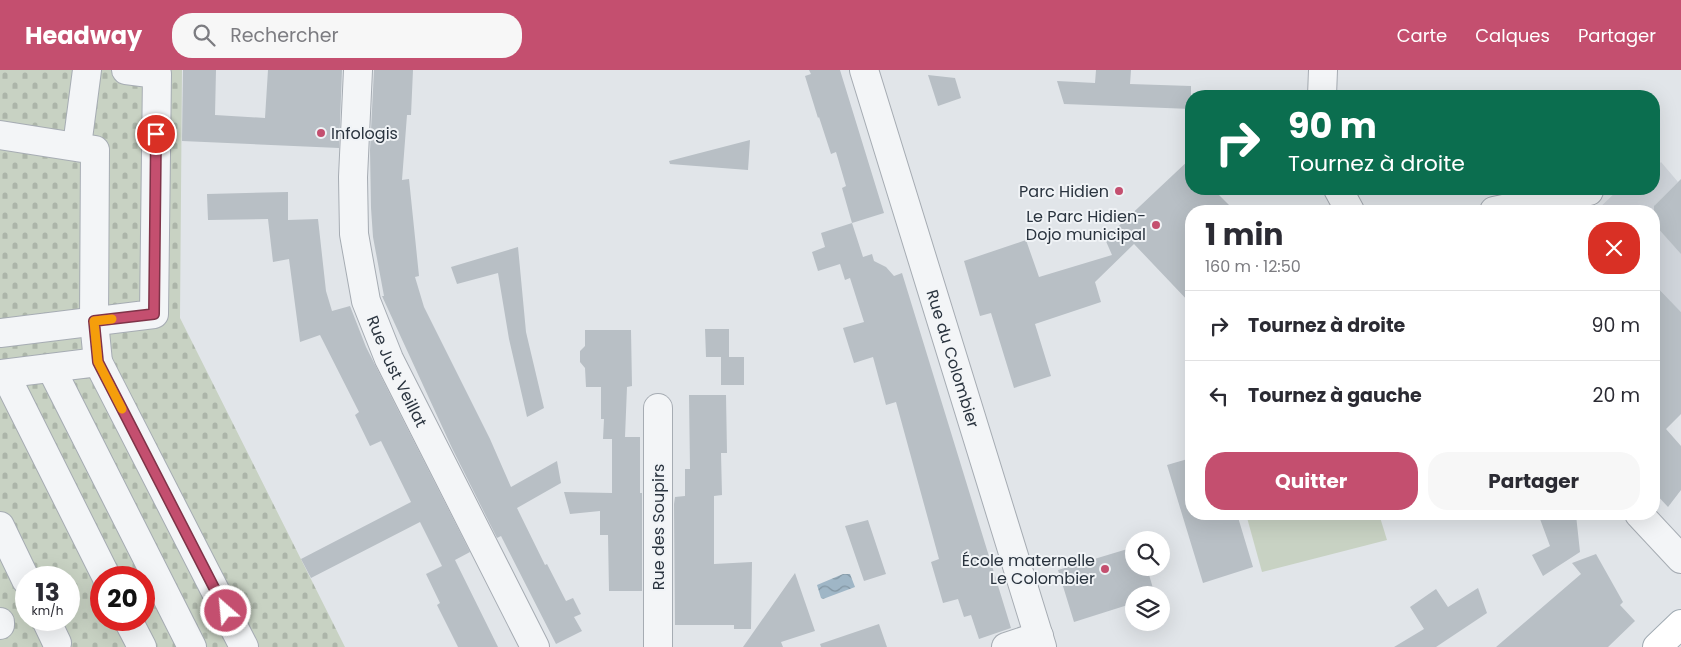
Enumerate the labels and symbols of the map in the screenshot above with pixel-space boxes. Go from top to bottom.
pin [135,113,177,155]
place label: Infologis [331,122,398,145]
marker: Infologis [315,127,327,139]
place label: Parc Hidien [1019,180,1109,203]
marker: Parc Hidien [1113,185,1125,197]
place label: Le Parc Hidien- Dojo municipal [1026,205,1146,246]
marker: Le Parc Hidien- Dojo municipal [1150,219,1162,231]
street label: Rue du Colombier [920,287,985,431]
street label: Rue Just Veillat [361,312,433,431]
street label: Rue des Soupirs [647,464,670,590]
place label: École maternelle Le Colombier [962,549,1095,590]
marker: École maternelle Le Colombier [1099,563,1111,575]
speed limit sign: 20 [90,566,155,631]
position arrow [199,584,251,636]

